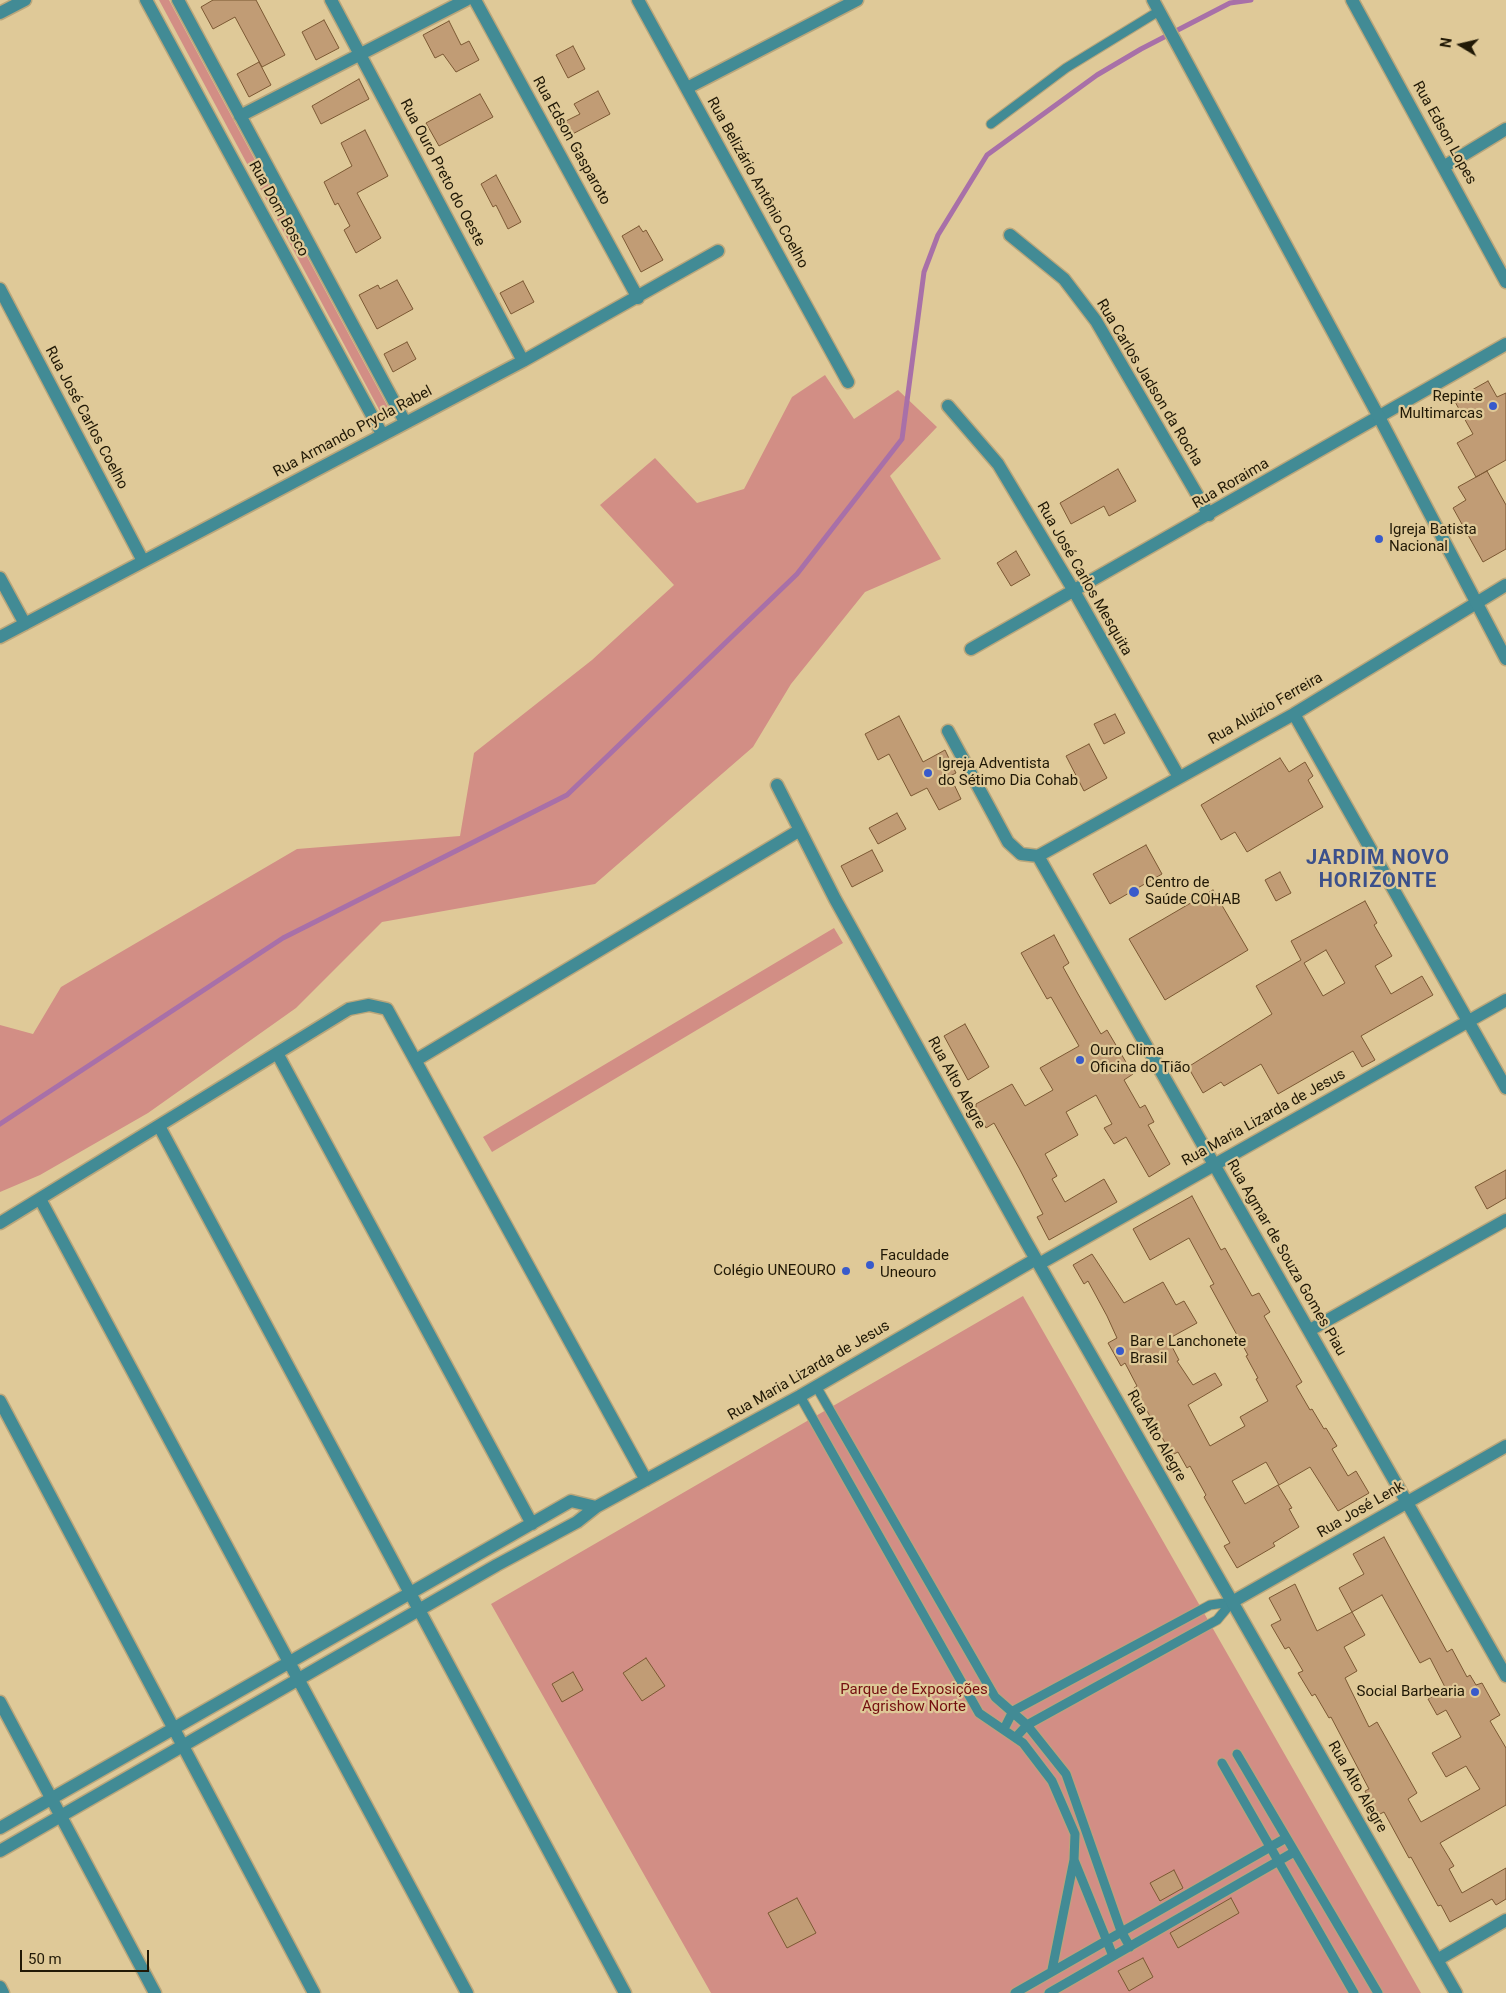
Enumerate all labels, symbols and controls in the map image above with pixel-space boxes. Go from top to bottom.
north arrow [1436,20,1486,70]
text: N [1438,37,1455,49]
street label: Rua Edson Gasparoto [528,74,614,208]
street label: Rua Edson Lopes [1408,78,1480,188]
street label: Rua Belizário Antônio Coelho [702,94,812,272]
street label: Rua Ouro Preto do Oeste [396,96,488,250]
street label: Rua Dom Bosco [244,158,312,260]
street label: Rua Carlos Jadson da Rocha [1092,296,1206,470]
street label: Rua José Carlos Coelho [41,344,131,492]
street label: Rua Armando Prycla Rabel [271,382,435,482]
place label: Repinte Multimarcas [1399,388,1483,423]
marker: Repinte Multimarcas [1487,400,1499,412]
street label: Rua Roraima [1190,455,1272,513]
street label: Rua José Carlos Mesquita [1033,499,1135,659]
place label: Igreja Batista Nacional [1389,521,1477,556]
marker: Igreja Batista Nacional [1373,533,1385,545]
street label: Rua Aluizio Ferreira [1206,669,1326,749]
place label: Igreja Adventista do Sétimo Dia Cohab [938,755,1078,790]
marker: Igreja Adventista do Sétimo Dia Cohab [922,767,934,779]
district label: JARDIM NOVO HORIZONTE [1305,847,1451,894]
place label: Centro de Saúde COHAB [1145,874,1241,909]
marker: Centro de Saúde COHAB [1127,885,1141,899]
street label: Rua Alto Alegre [923,1034,989,1132]
place label: Ouro Clima Oficina do Tião [1090,1042,1190,1077]
marker: Ouro Clima Oficina do Tião [1074,1054,1086,1066]
street label: Rua Maria Lizarda de Jesus [1179,1066,1349,1170]
street label: Rua Agmar de Souza Gomes Piau [1222,1157,1350,1359]
place label: Faculdade Uneouro [880,1247,949,1282]
marker: Faculdade Uneouro [864,1259,876,1271]
place label: Colégio UNEOURO [713,1262,836,1280]
marker: Colégio UNEOURO [840,1265,852,1277]
street label: Rua Maria Lizarda de Jesus [725,1317,893,1425]
place label: Bar e Lanchonete Brasil [1130,1333,1246,1368]
marker: Bar e Lanchonete Brasil [1114,1345,1126,1357]
street label: Rua Alto Alegre [1123,1387,1189,1485]
street label: Rua José Lenk [1314,1478,1408,1542]
park label: Parque de Exposições Agrishow Norte [840,1681,988,1716]
place label: Social Barbearia [1356,1683,1465,1701]
marker: Social Barbearia [1469,1686,1481,1698]
street label: Rua Alto Alegre [1324,1738,1390,1836]
scale bar [22,1940,151,1972]
text: 50 m [28,1950,62,1968]

